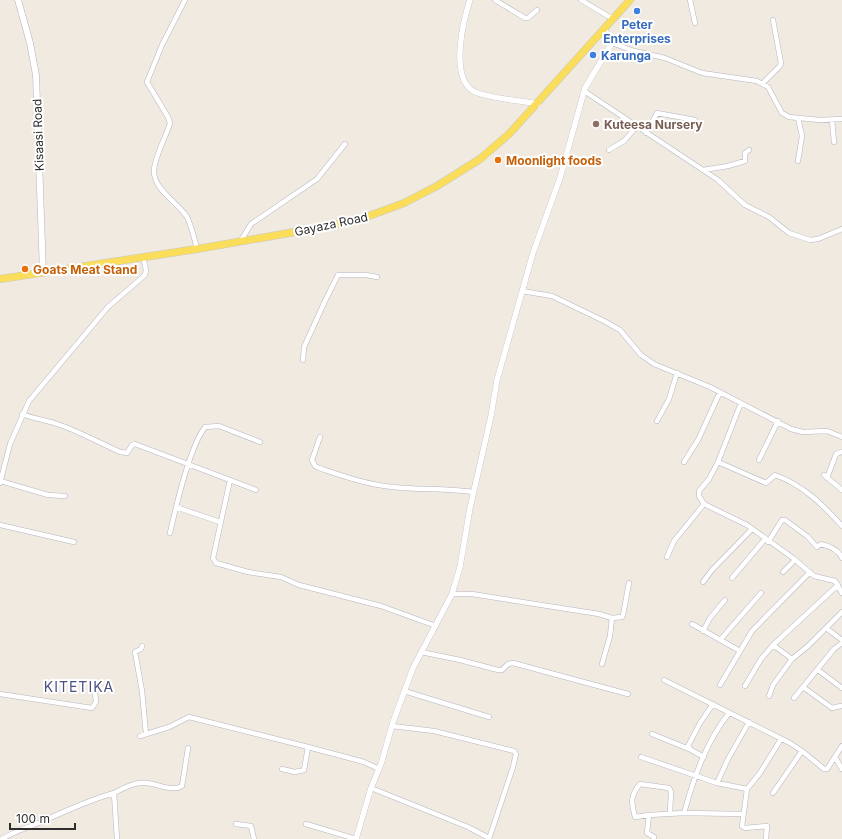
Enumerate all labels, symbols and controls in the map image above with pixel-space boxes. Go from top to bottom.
marker: Peter Enterprises [632,6,642,16]
place label: Peter Enterprises [603,17,671,46]
place label: Karunga [601,48,651,63]
marker: Karunga [588,50,598,60]
street label: Kisaasi Road [29,98,47,172]
place label: Kuteesa Nursery [604,117,703,132]
marker: Kuteesa Nursery [591,119,601,129]
place label: Moonlight foods [506,153,602,168]
marker: Moonlight foods [493,155,503,165]
street label: Gayaza Road [293,209,369,239]
place label: Goats Meat Stand [33,262,137,277]
marker: Goats Meat Stand [20,264,30,274]
district label: KITETIKA [44,678,114,695]
scale bar [10,805,75,831]
text: 100 m [16,811,50,826]

